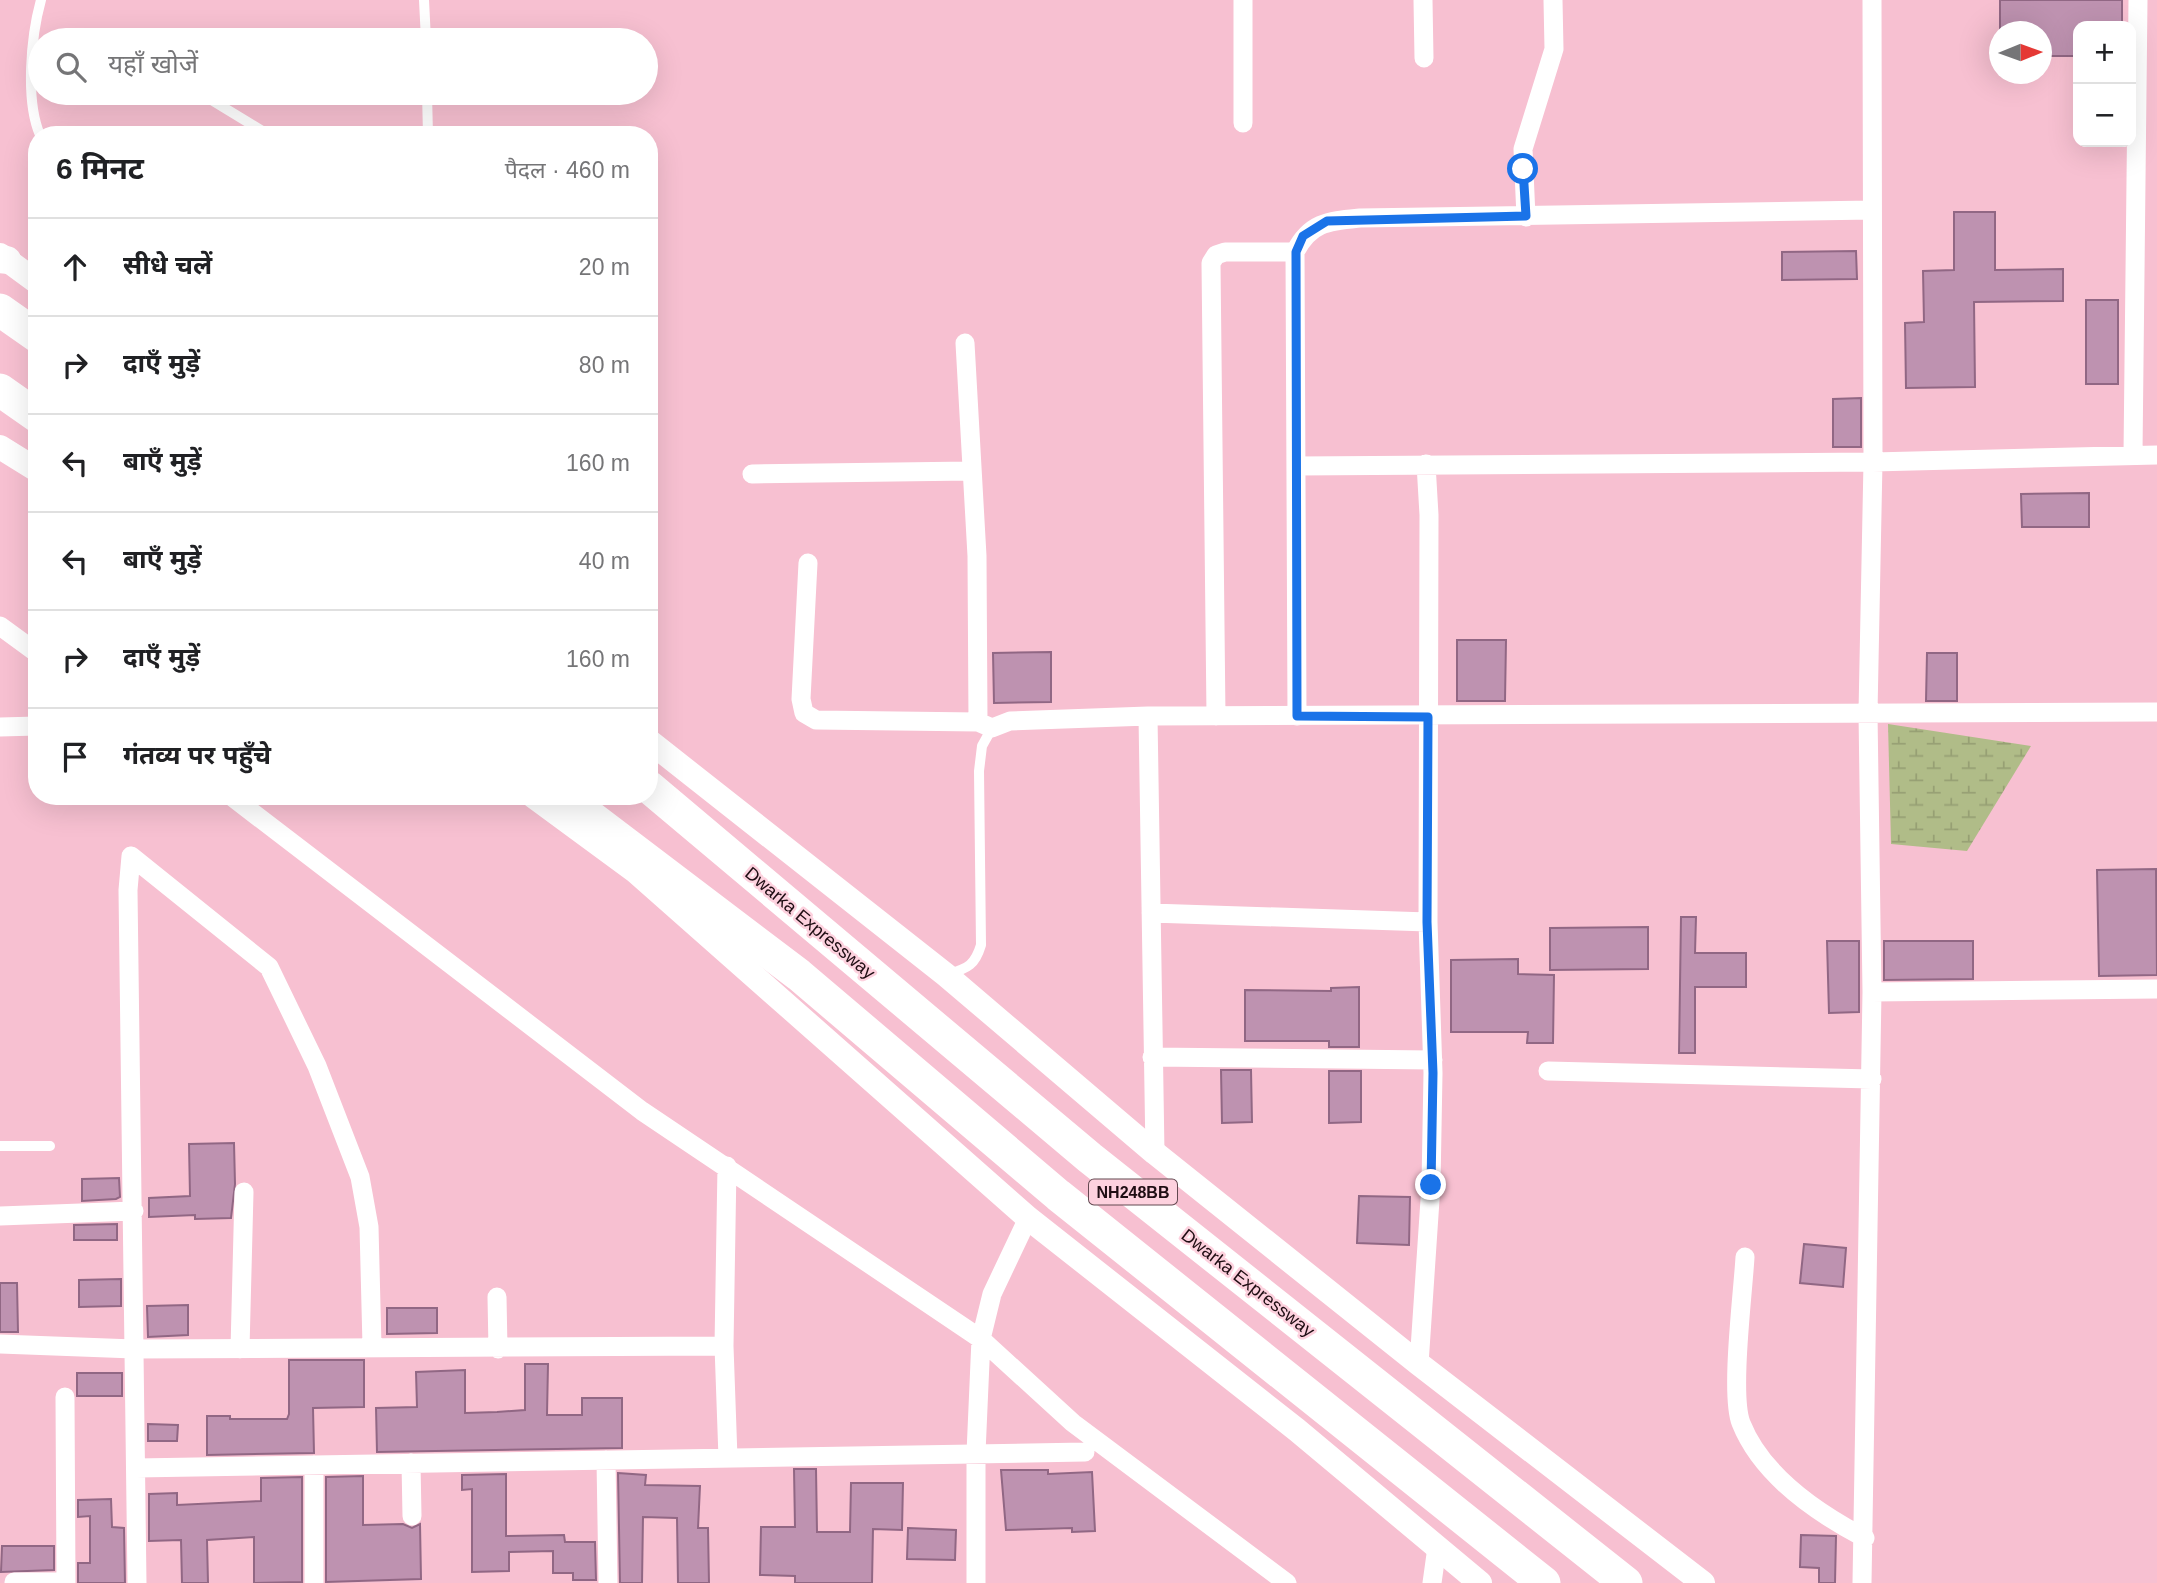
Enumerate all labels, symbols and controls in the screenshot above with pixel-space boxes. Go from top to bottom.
north arrow [1989,21,2052,84]
map controls [2073,21,2136,147]
button: + [2073,21,2136,84]
search box [28,28,658,105]
icon: search [52,48,90,86]
text: यहाँ खोजें [108,49,198,79]
button: − [2073,84,2136,147]
text: 6 मिनट [56,152,144,185]
route start [1507,153,1538,184]
text: पैदल · 460 m [505,157,630,183]
icon: ahead [56,248,94,286]
text: सीधे चलें [123,250,212,280]
text: 20 m [579,254,630,280]
icon: right [56,346,94,384]
text: दाएँ मुड़ें [123,348,200,378]
text: 80 m [579,352,630,378]
icon: left [56,444,94,482]
text: बाएँ मुड़ें [123,446,202,476]
text: 160 m [566,450,630,476]
icon: left [56,542,94,580]
text: बाएँ मुड़ें [123,544,202,574]
text: 40 m [579,548,630,574]
icon: right [56,640,94,678]
text: दाएँ मुड़ें [123,642,200,672]
text: 160 m [566,646,630,672]
icon: arrive [56,738,94,776]
text: गंतव्य पर पहुँचे [123,740,271,770]
street label: Dwarka Expressway [741,863,879,983]
route end [1415,1169,1446,1200]
road number: NH248BB [1089,1180,1177,1204]
street label: Dwarka Expressway [1178,1225,1318,1341]

